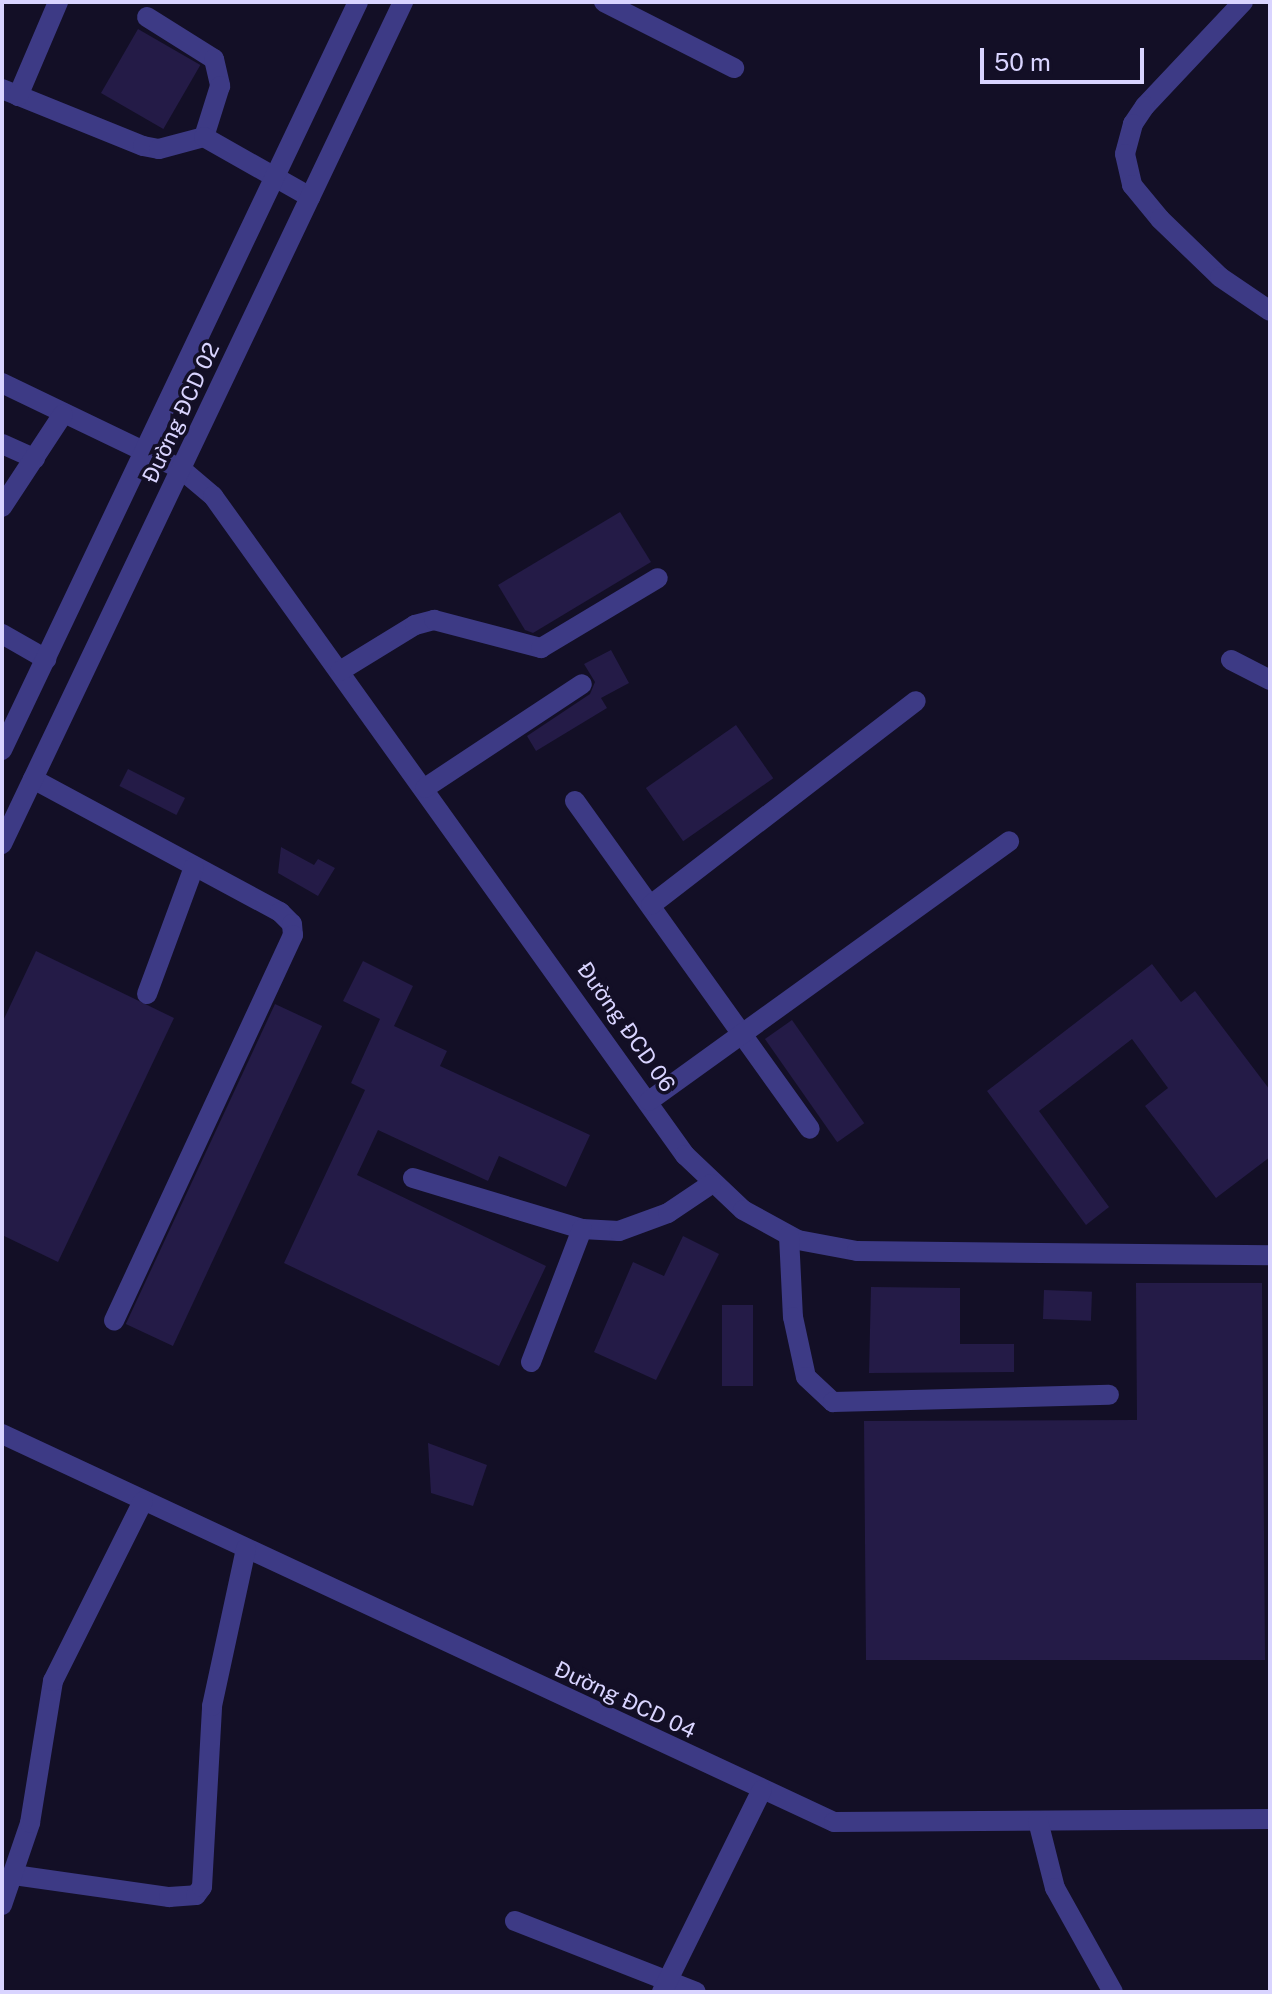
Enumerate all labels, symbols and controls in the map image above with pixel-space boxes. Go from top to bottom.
scale bar [984,32,1148,82]
text: 50 m [994,48,1051,76]
street label: Đường ĐCD 02 [137,338,225,488]
street label: Đường ĐCD 06 [571,957,681,1097]
street label: Đường ĐCD 04 [550,1656,700,1744]

